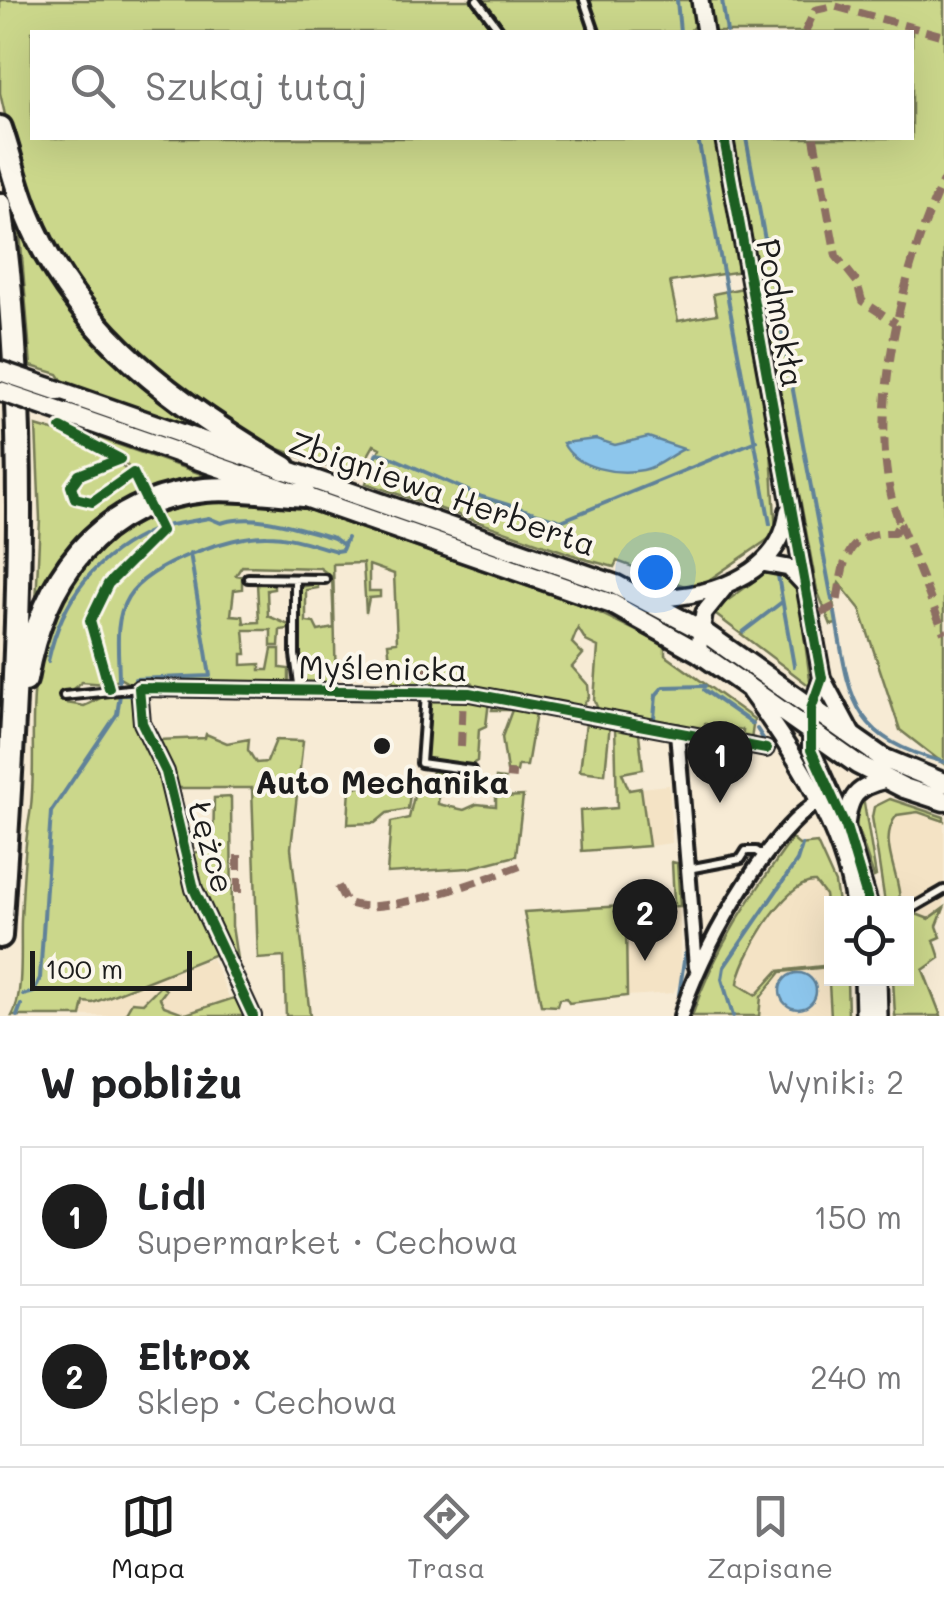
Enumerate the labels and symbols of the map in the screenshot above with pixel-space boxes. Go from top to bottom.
street label: Podmokła [748,235,816,391]
street label: Zbigniewa Herberta [284,420,602,564]
your location [630,547,681,598]
street label: Myślenicka [298,645,468,690]
pin: 1 [688,720,752,803]
marker: Auto Mechanika [371,735,393,757]
place label: Auto Mechanika [255,760,509,802]
street label: Łężce [180,796,246,898]
pin: 2 [612,878,678,961]
scale bar [30,946,192,990]

